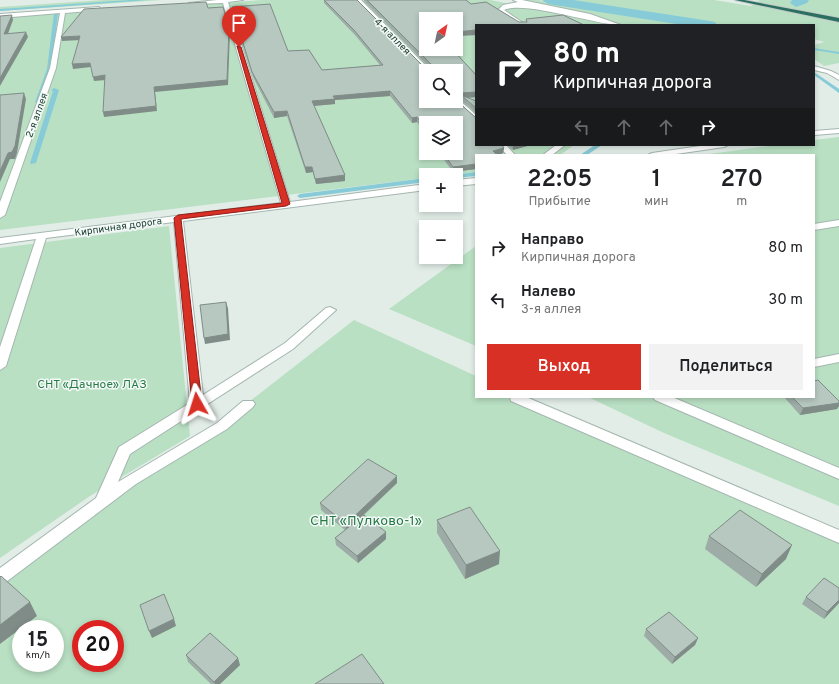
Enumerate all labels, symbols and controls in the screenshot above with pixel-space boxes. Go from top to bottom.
pin [222,6,256,47]
icon: arrive [228,12,250,34]
north arrow [419,12,463,56]
map controls [419,12,463,264]
street label: 4-я аллея [371,16,413,58]
text: 80 m [553,37,620,73]
icon: right [487,40,539,92]
button: search [419,64,463,108]
text: Кирпичная дорога [553,72,712,95]
street label: 2-я аллея [23,91,51,140]
button: layers [419,116,463,160]
icon: left [571,116,593,138]
icon: ahead [613,116,635,138]
icon: ahead [655,116,677,138]
icon: right [697,116,719,138]
text: 22:05 [527,165,592,195]
text: 1 [652,165,661,195]
text: 270 [720,165,763,195]
button: + [419,168,463,212]
text: Прибытие [528,194,591,210]
text: мин [644,194,669,210]
text: m [736,194,747,210]
street label: Кирпичная дорога [74,215,163,240]
button: − [419,220,463,264]
text: Направо [521,231,584,250]
icon: right [487,237,509,259]
text: 80 m [768,239,803,258]
text: Кирпичная дорога [521,250,636,266]
text: Налево [521,283,576,302]
icon: left [487,289,509,311]
text: 30 m [768,291,803,310]
text: 3-я аллея [521,302,581,318]
button: Выход [487,344,641,390]
button: Поделиться [649,344,803,390]
park label: СНТ «Дачное» ЛАЗ [37,377,147,393]
position arrow [176,383,218,425]
park label: СНТ «Пулково-1» [310,513,422,530]
speed limit sign: 20 [72,620,124,672]
text: 15 [28,628,48,654]
text: km/h [26,649,50,662]

